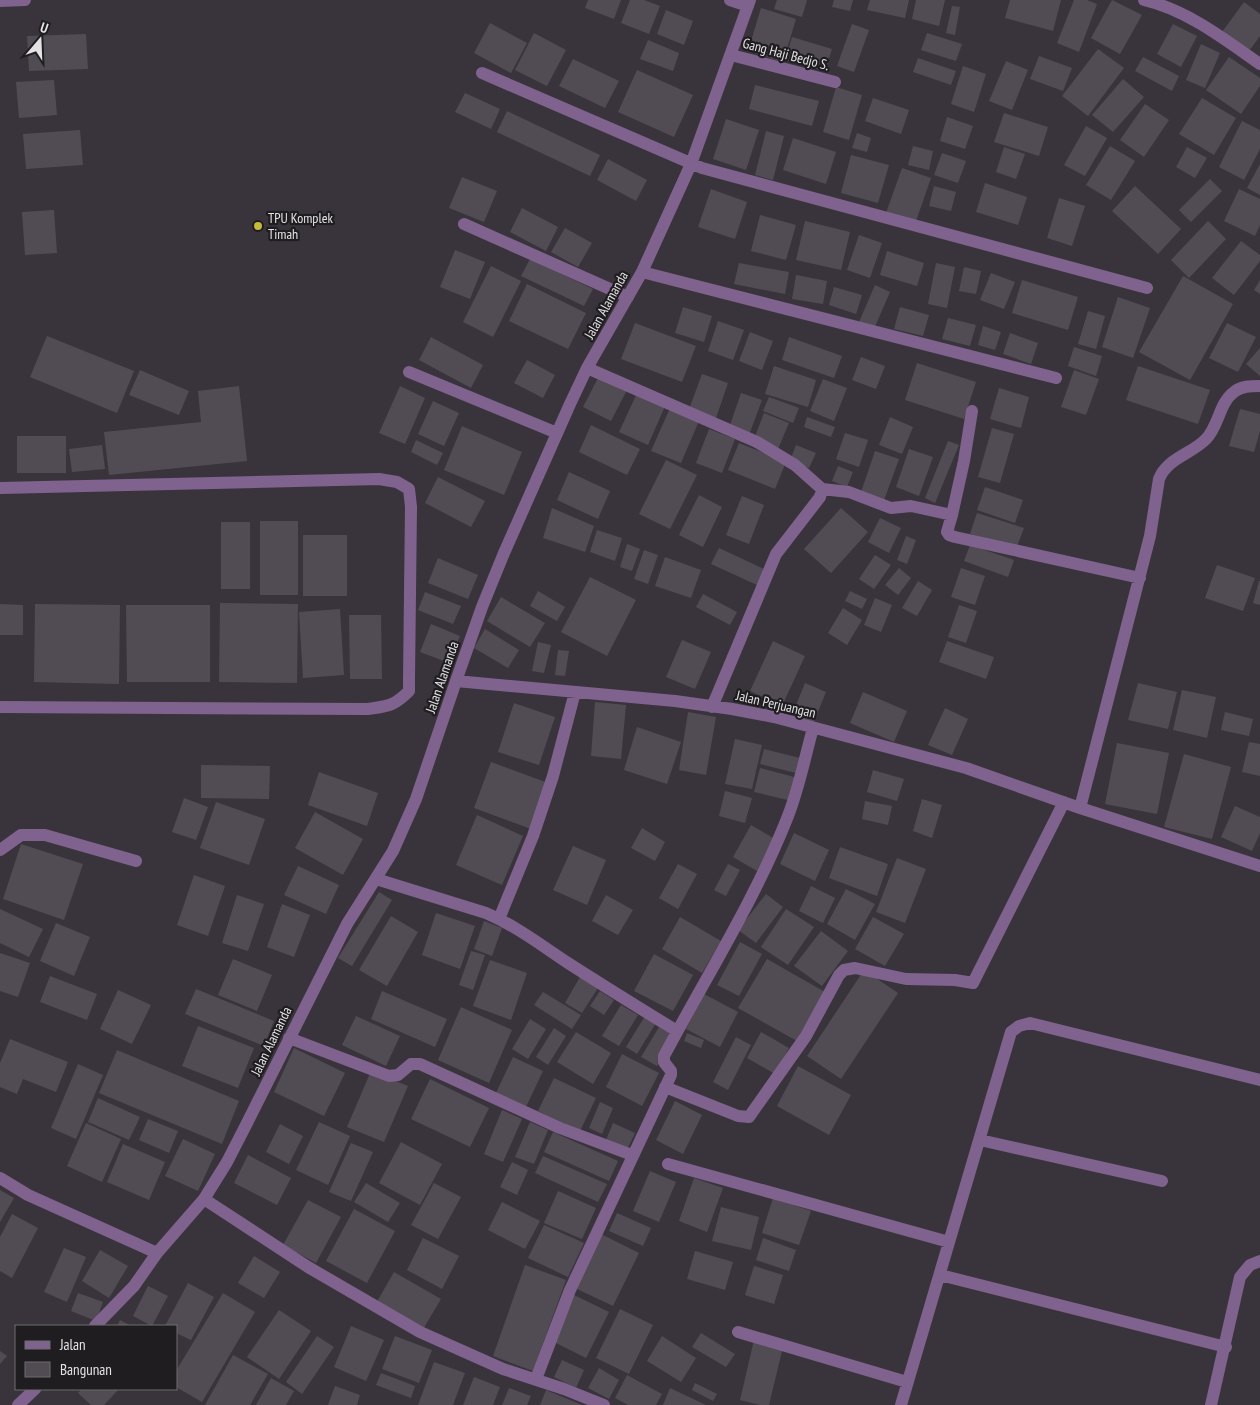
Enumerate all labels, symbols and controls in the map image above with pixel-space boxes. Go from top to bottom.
north arrow [15,15,65,65]
text: U [38,18,51,37]
street label: Gang Haji Bedjo S. [741,34,831,74]
place label: TPU Komplek Timah [268,209,333,243]
marker: TPU Komplek Timah [252,220,264,232]
street label: Jalan Alamanda [580,268,632,343]
street label: Jalan Alamanda [421,639,463,716]
street label: Jalan Perjuangan [733,686,818,722]
street label: Jalan Alamanda [246,1004,295,1079]
legend [15,1325,178,1390]
text: Jalan [59,1335,86,1354]
text: Bangunan [60,1360,112,1379]

